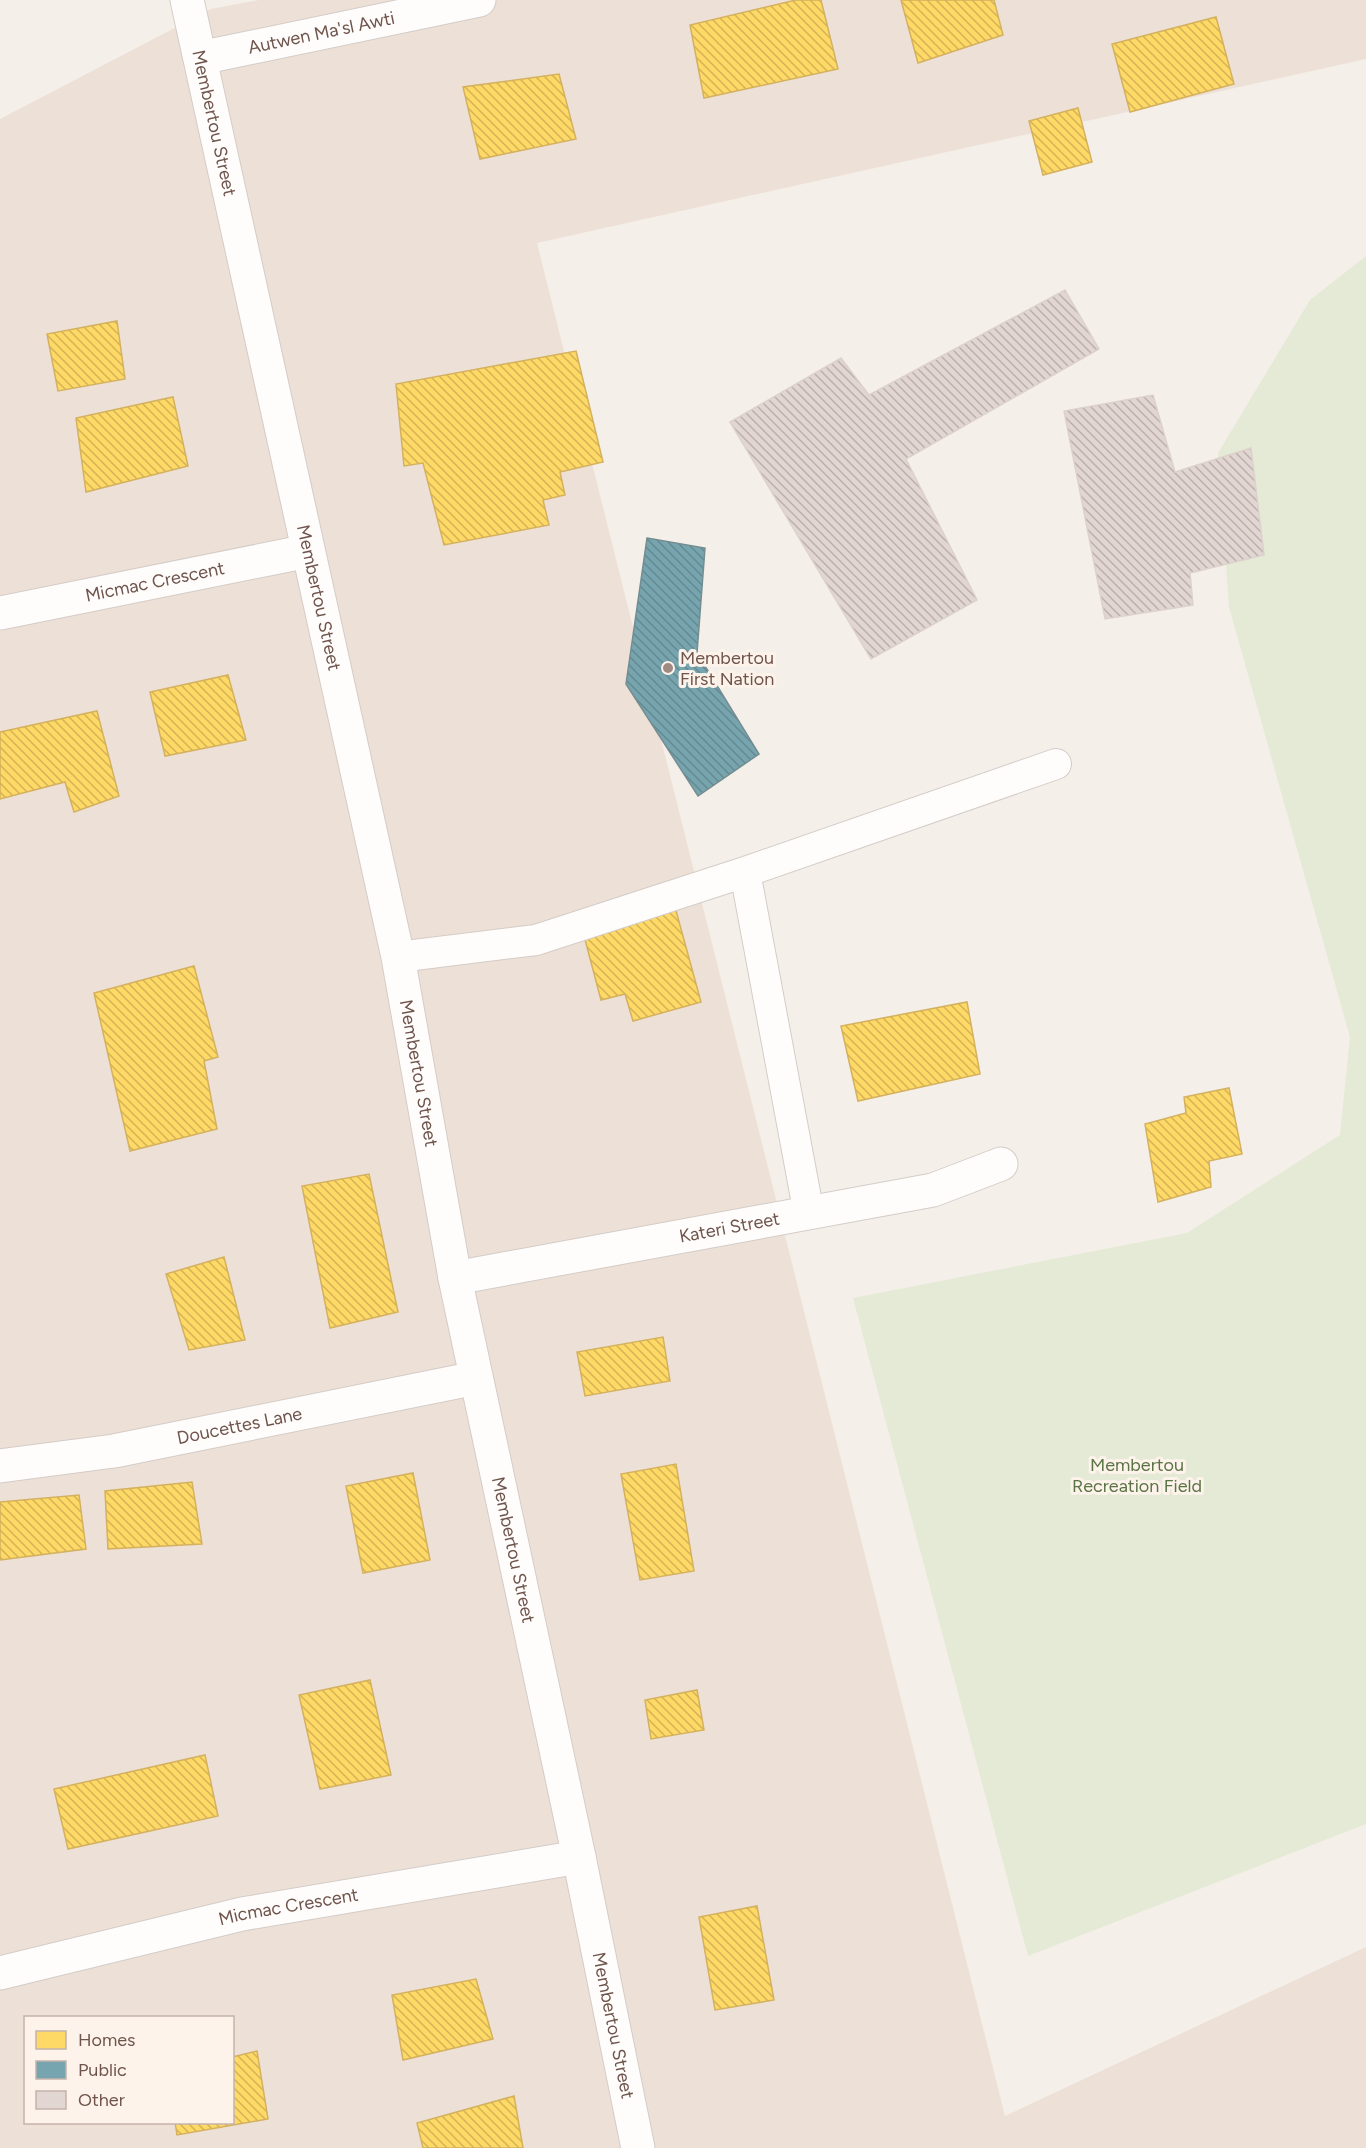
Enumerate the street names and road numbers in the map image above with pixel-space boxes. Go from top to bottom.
street label: Autwen Ma'sl Awti [246,7,397,59]
street label: Membertou Street [187,48,241,198]
street label: Membertou Street [292,523,346,673]
street label: Micmac Crescent [83,557,227,607]
street label: Membertou Street [395,998,443,1149]
street label: Kateri Street [677,1207,782,1248]
street label: Doucettes Lane [175,1402,304,1449]
street label: Membertou Street [487,1475,540,1625]
street label: Micmac Crescent [216,1883,360,1930]
street label: Membertou Street [588,1950,639,2101]

